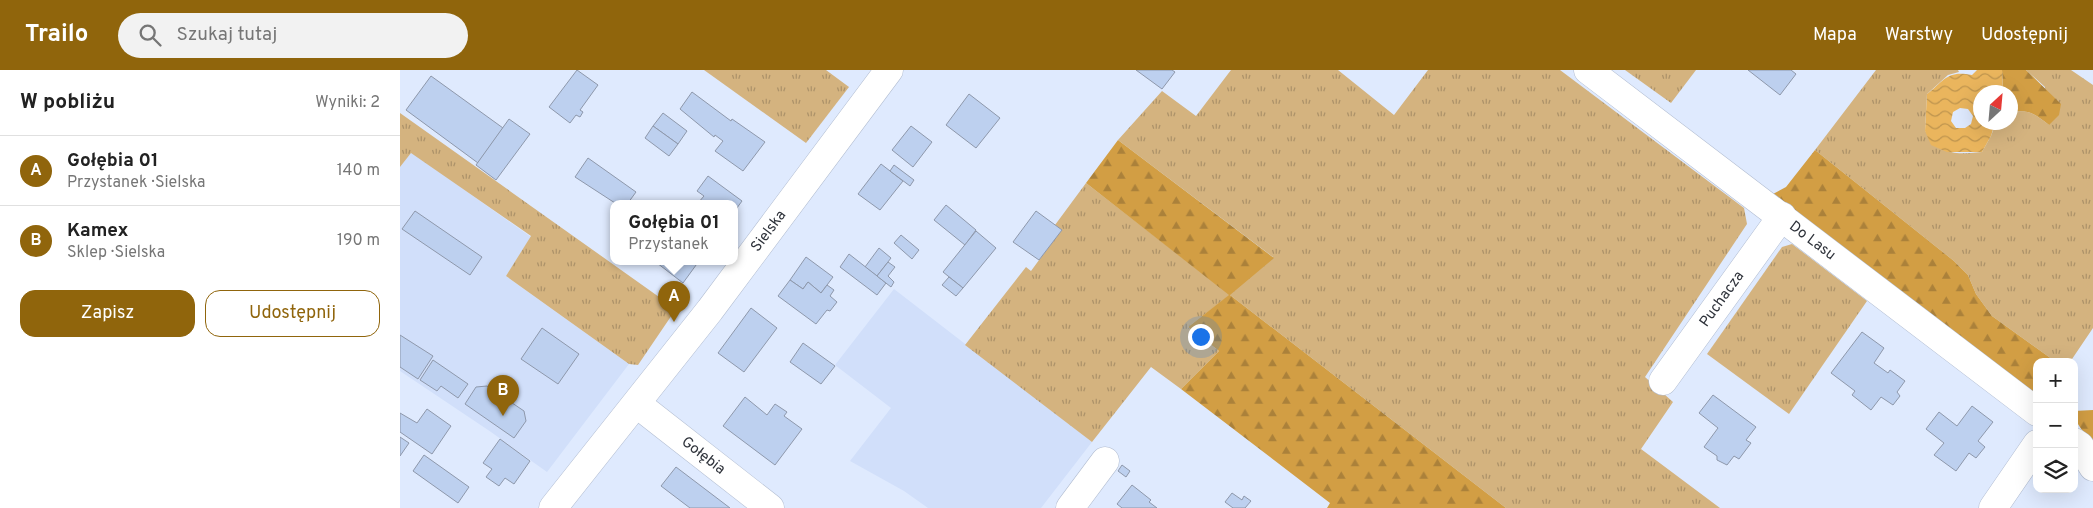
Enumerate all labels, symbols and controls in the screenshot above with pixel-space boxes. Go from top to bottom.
search box [118,13,468,58]
text: Trailo [25,20,88,50]
icon: search [136,21,164,49]
text: Szukaj tutaj [176,23,277,47]
text: Mapa [1813,24,1857,47]
text: Warstwy [1885,24,1953,47]
text: Udostępnij [1981,24,2068,47]
north arrow [1973,85,2018,130]
text: W pobliżu [20,89,115,116]
text: Wyniki: 2 [315,93,380,113]
text: Gołębia 01 [67,149,159,173]
text: A [30,161,42,181]
text: 140 m [337,161,380,181]
text: Przystanek · Sielska [67,173,205,193]
popup [610,200,738,265]
street label: Sielska [747,207,791,256]
text: Gołębia 01 [628,211,720,235]
street label: Do Lasu [1785,217,1839,265]
text: Kamex [67,219,128,243]
text: B [30,231,42,251]
text: 190 m [337,231,380,251]
text: Przystanek [628,235,709,255]
text: Sklep · Sielska [67,243,165,263]
street label: Puchacza [1695,267,1749,331]
pin: A [658,281,690,322]
button: Zapisz [20,290,195,337]
button: Udostępnij [205,290,380,337]
your location [1188,324,1214,350]
map controls [2033,358,2078,493]
button: + [2033,358,2078,403]
pin: B [487,375,519,416]
button: − [2033,403,2078,448]
street label: Gołębia [677,433,729,479]
button: layers [2033,448,2078,493]

